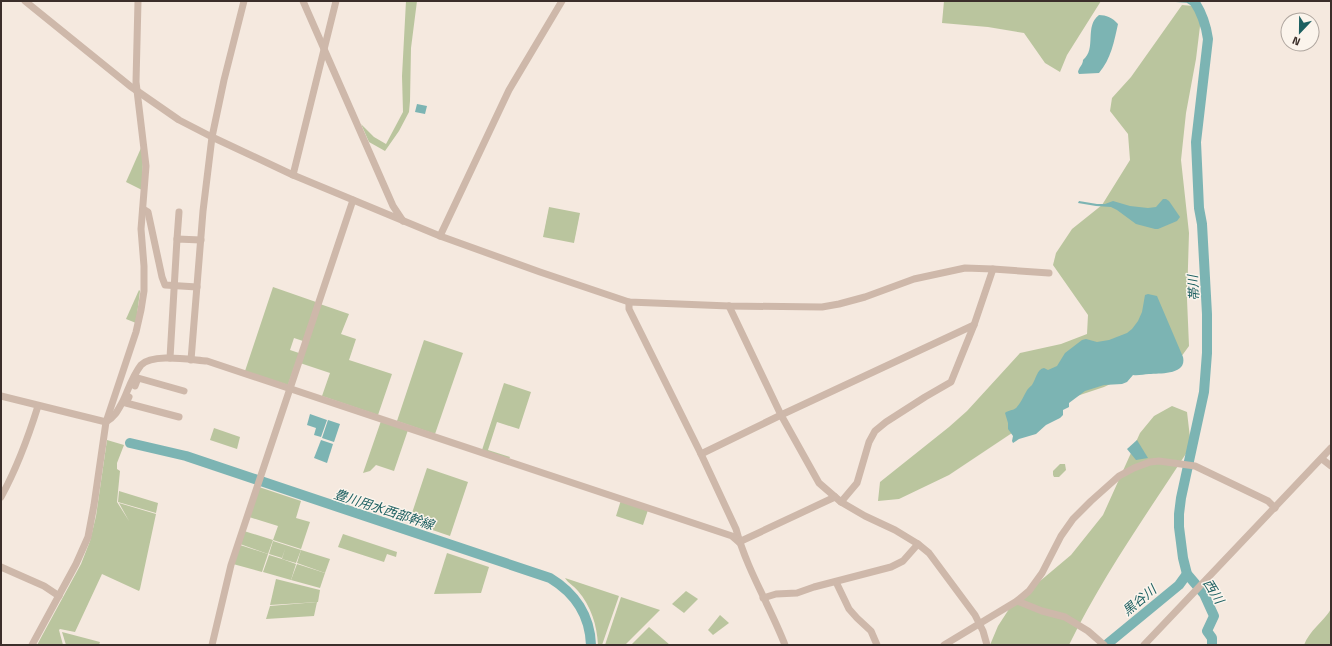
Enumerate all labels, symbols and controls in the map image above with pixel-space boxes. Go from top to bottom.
north arrow [1280,12,1320,52]
text: N [1290,32,1303,50]
water label: 帯川 [1182,272,1204,302]
water label: 豊川用水西部幹線 [331,483,438,535]
water label: 西川 [1199,575,1230,609]
water label: 黒谷川 [1118,579,1162,620]

